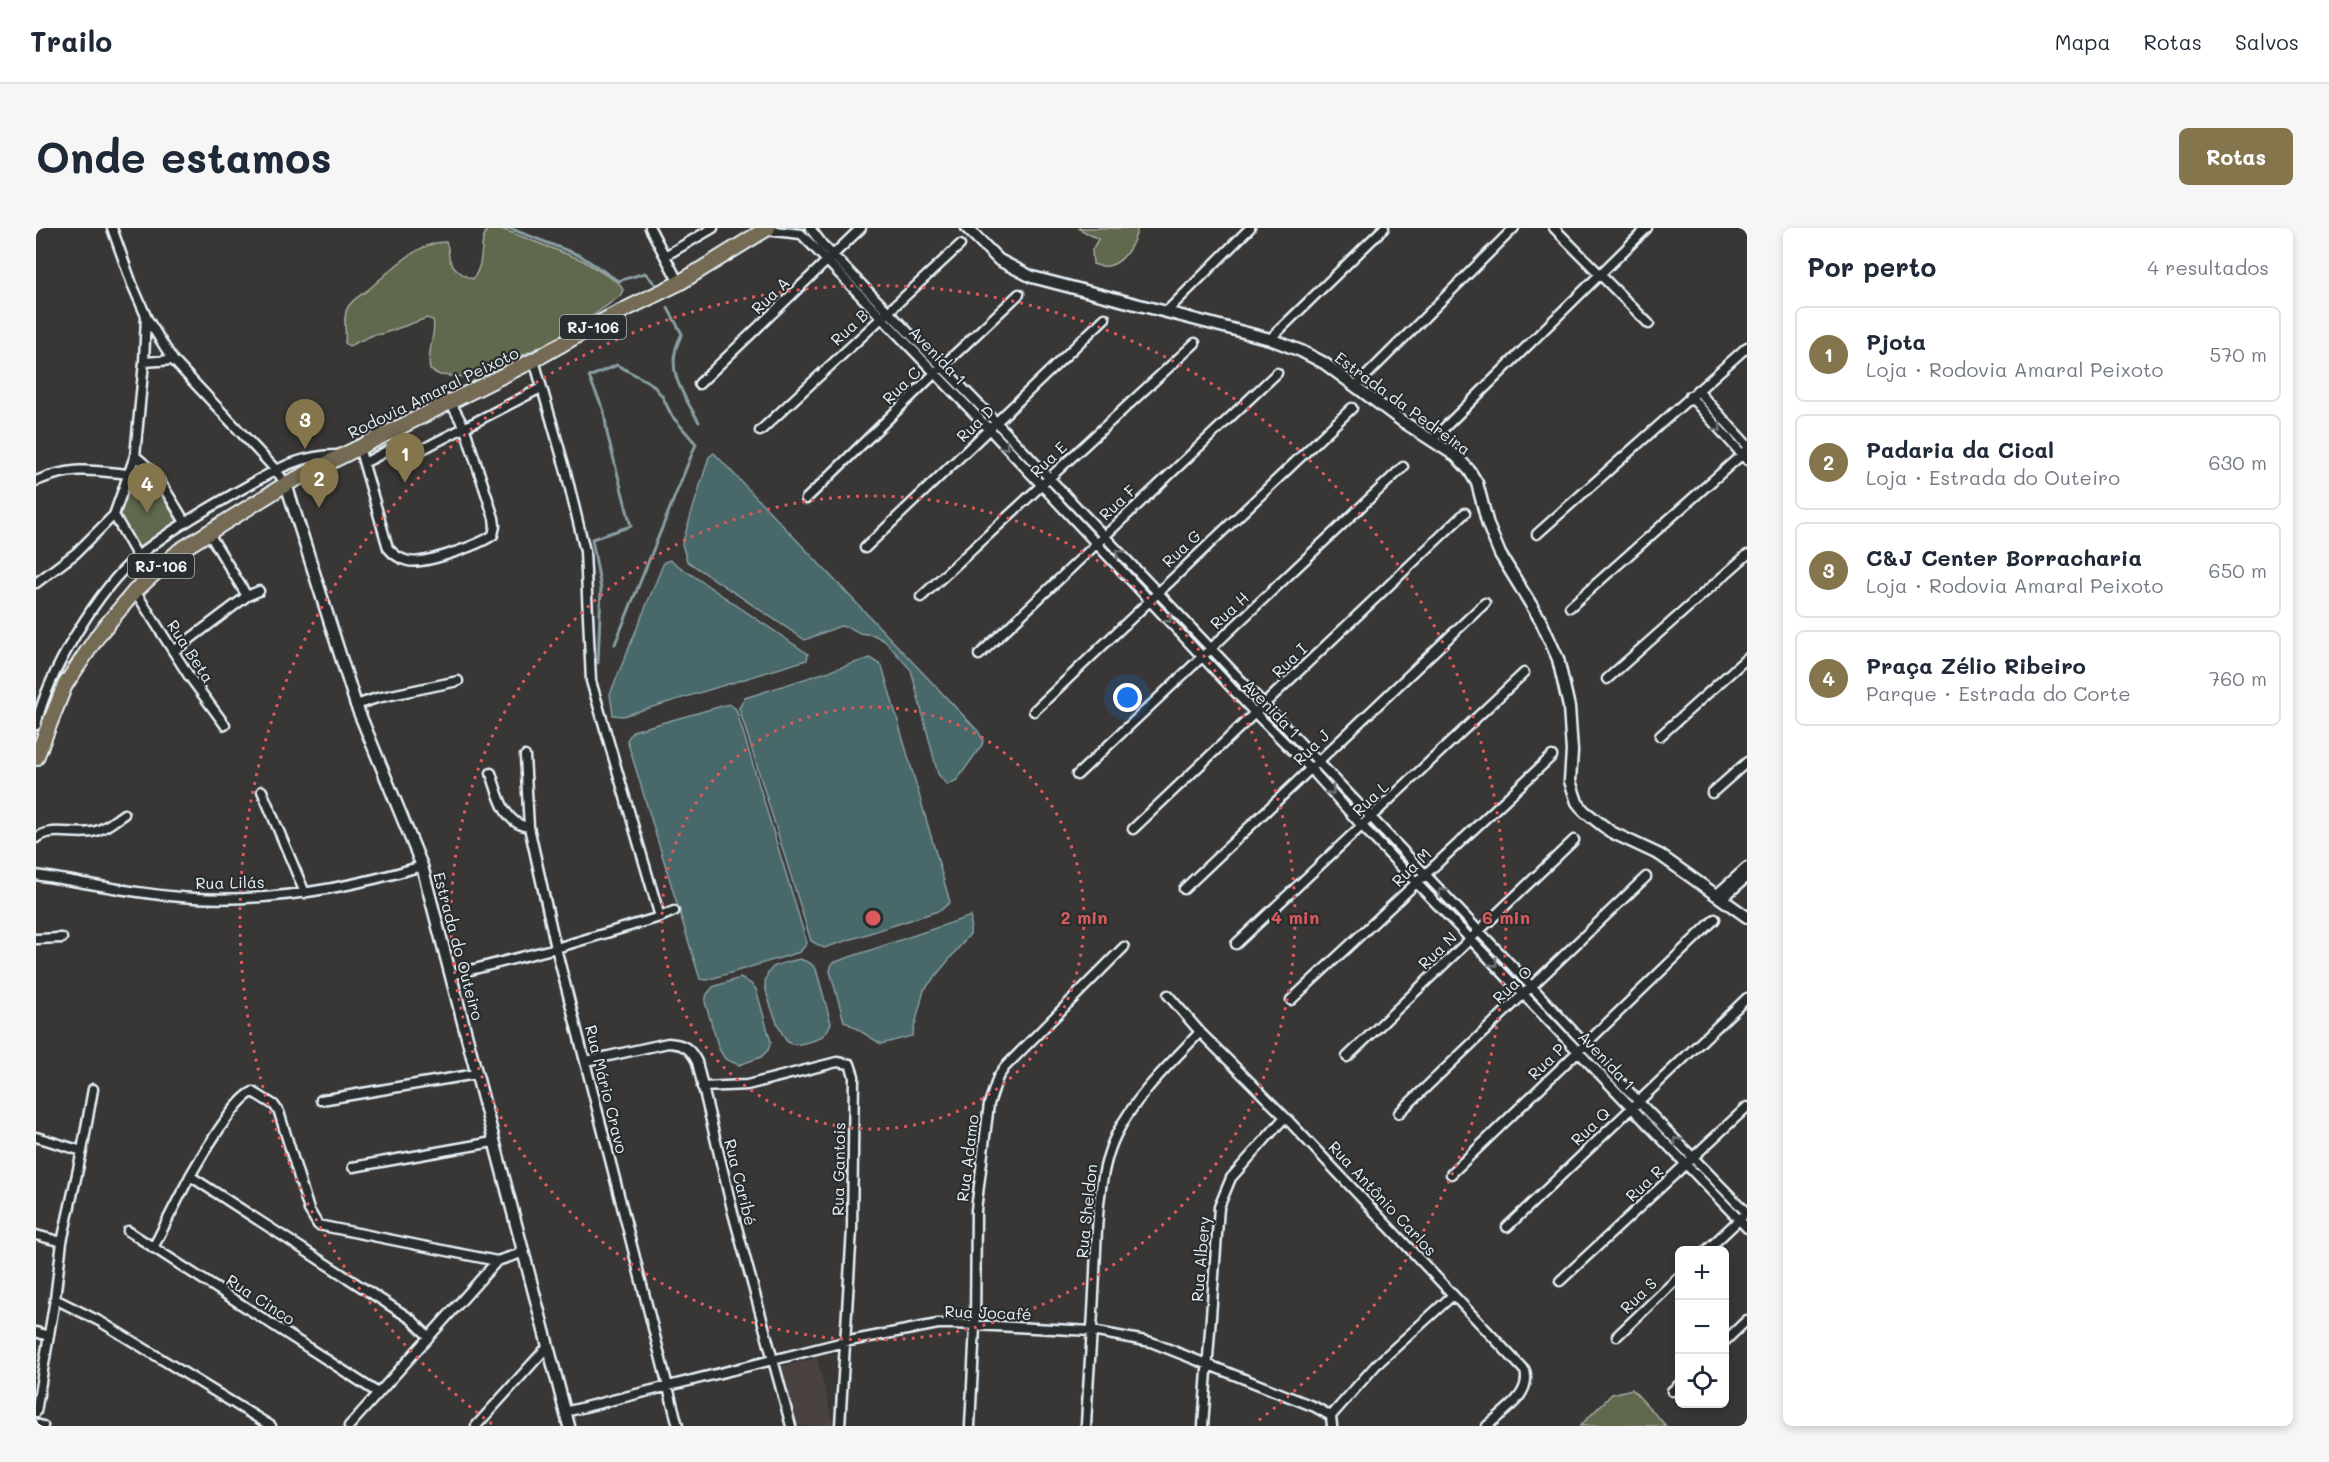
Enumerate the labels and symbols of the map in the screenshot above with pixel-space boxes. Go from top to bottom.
street label: Rua A [746,272,794,318]
street label: Rua B [826,304,872,350]
road number: RJ-106 [560,315,626,339]
street label: Avenida 1 [905,321,971,389]
street label: Rodovia Amaral Peixoto [344,341,522,443]
street label: Estrada da Pedreira [1331,347,1475,459]
street label: Rua C [877,362,925,408]
pin: 3 [286,400,324,449]
street label: Rua D [951,400,999,446]
one-way arrow [1711,421,1722,432]
pin: 1 [386,434,424,483]
street label: Rua E [1025,436,1071,482]
one-way arrow [998,439,1009,450]
pin: 2 [300,458,338,508]
pin: 4 [128,464,166,513]
street label: Rua F [1094,480,1140,524]
street label: Rua G [1157,525,1205,571]
one-way arrow [1116,550,1127,561]
road number: RJ-106 [128,554,194,578]
street label: Rua H [1205,587,1253,633]
one-way arrow [1161,612,1172,622]
street label: Rua Beta [163,616,219,686]
street label: Rua I [1267,638,1311,682]
street label: Avenida 1 [1239,674,1305,742]
your location [1113,683,1142,712]
street label: Rua J [1288,724,1334,769]
street label: Rua L [1347,775,1393,820]
one-way arrow [1324,784,1335,795]
street label: Rua M [1387,843,1435,891]
street label: Estrada do Outeiro [429,870,489,1022]
street label: Rua Lilás [195,871,265,893]
one-way arrow [1438,889,1449,899]
text: 2 min [1060,905,1108,929]
text: 4 min [1271,905,1319,929]
text: 6 min [1482,905,1530,929]
centre of rings [863,908,883,928]
street label: Rua N [1413,927,1461,973]
one-way arrow [1486,956,1497,967]
street label: Rua O [1488,960,1536,1008]
street label: Rua Mário Cravo [581,1023,633,1155]
street label: Avenida 1 [1574,1026,1640,1094]
street label: Rua P [1523,1038,1569,1084]
street label: Rua Q [1566,1102,1614,1150]
street label: Rua Adamo [951,1113,983,1203]
street label: Rua Gantois [827,1122,849,1216]
street label: Rua Antônio Carlos [1324,1136,1442,1260]
street label: Rua Caribé [720,1137,762,1227]
one-way arrow [1673,1137,1684,1148]
street label: Rua R [1621,1160,1667,1206]
street label: Rua Sheldon [1071,1163,1101,1259]
street label: Rua Albery [1186,1215,1214,1303]
street label: Rua Cinco [222,1269,300,1329]
street label: Rua S [1615,1272,1661,1318]
street label: Rua Jocafé [944,1300,1032,1324]

